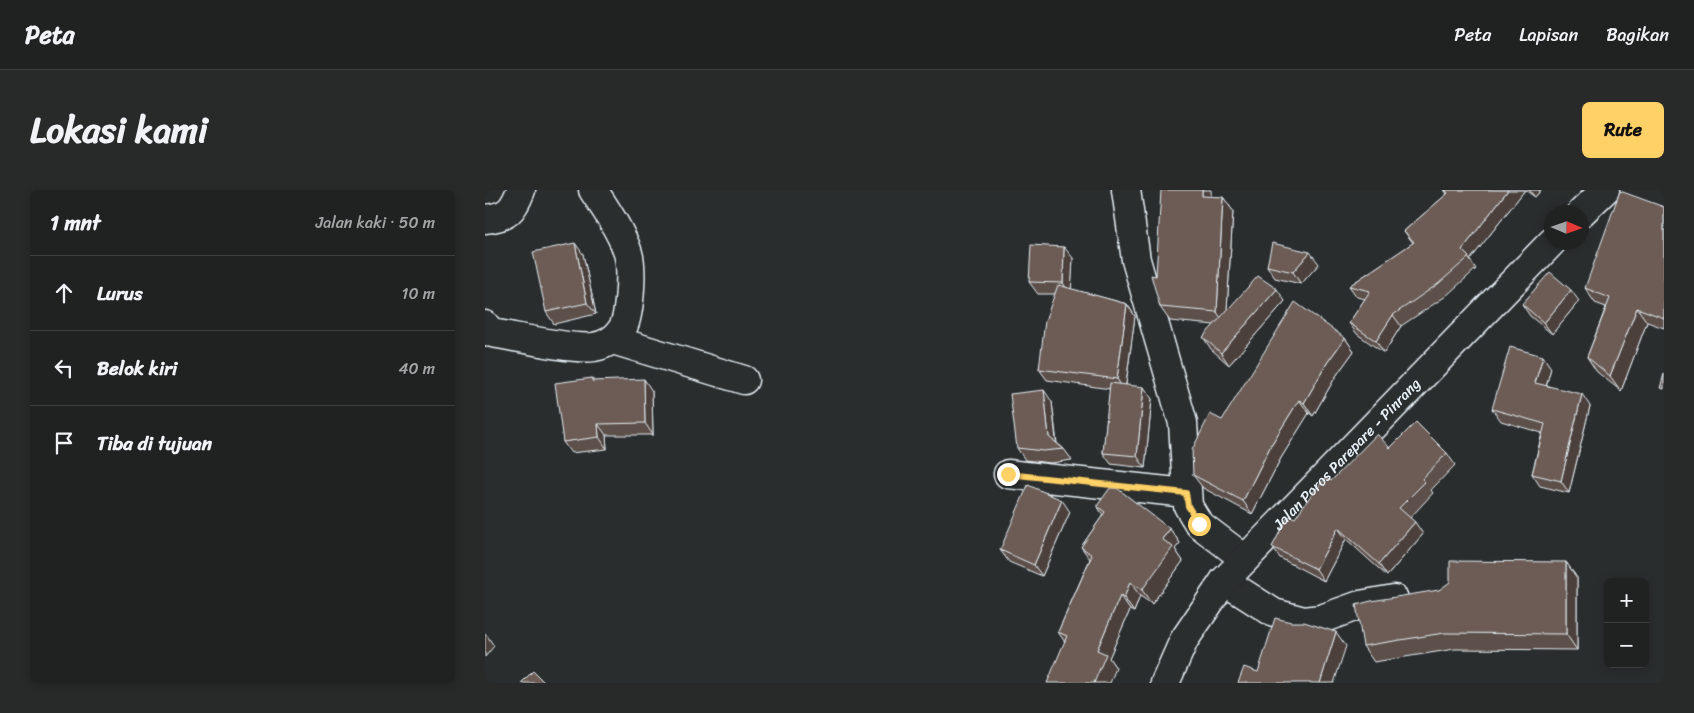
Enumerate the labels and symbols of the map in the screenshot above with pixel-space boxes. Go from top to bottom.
north arrow [1544,205,1589,250]
street label: Jalan Poros Parepare - Pinrang [1266,371,1427,537]
route end [997,463,1020,486]
route start [1188,513,1211,536]

